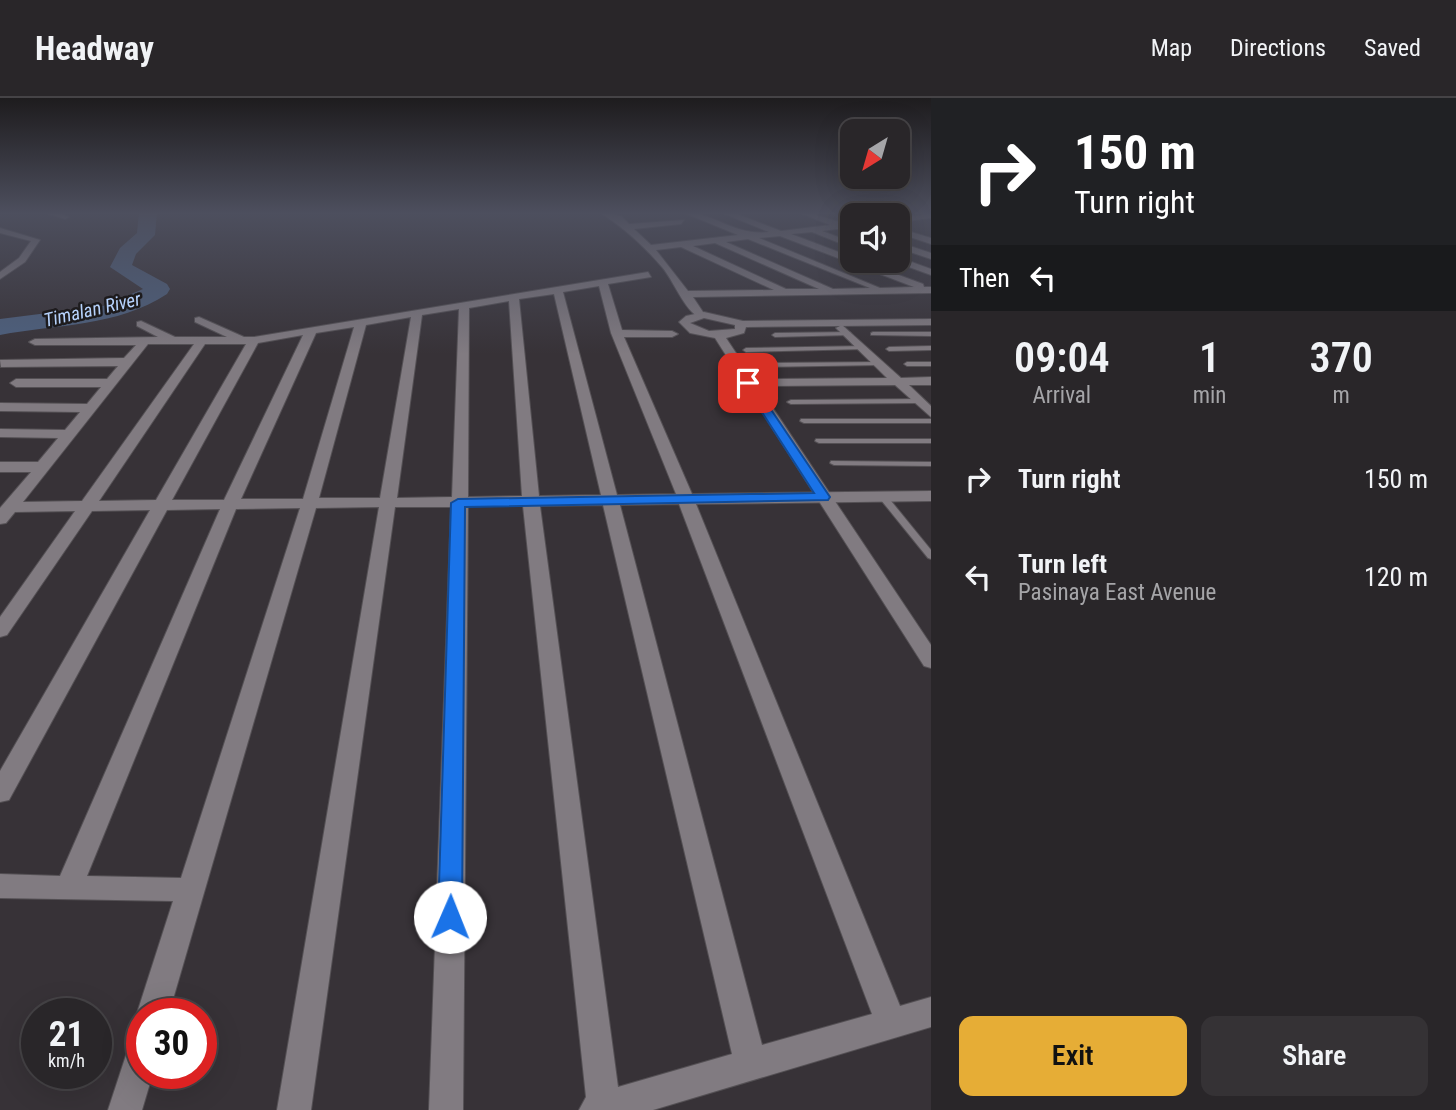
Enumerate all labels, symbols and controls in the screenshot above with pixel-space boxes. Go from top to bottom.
text: Headway [35,29,154,68]
text: Map [1151,34,1192,62]
text: Directions [1230,34,1326,62]
text: Saved [1364,34,1421,62]
north arrow [840,119,910,189]
map controls [840,119,910,273]
text: 150 m [1074,124,1196,181]
icon: right [959,126,1050,217]
text: Turn right [1074,183,1195,221]
button: sound [840,203,910,273]
icon: left [1024,259,1062,297]
text: Then [959,263,1010,293]
water label: Timalan River [41,287,143,332]
text: 09:04 [1014,333,1110,382]
text: 1 [1199,333,1220,382]
text: 370 [1310,333,1373,382]
pin [718,353,778,413]
icon: arrive [729,364,767,402]
text: Arrival [1033,382,1091,409]
text: min [1193,382,1226,409]
text: m [1333,382,1350,409]
icon: right [959,460,997,498]
text: Turn right [1018,464,1120,494]
text: 150 m [1364,464,1428,494]
text: Turn left [1018,549,1107,579]
icon: left [959,558,997,596]
text: 120 m [1364,562,1428,592]
text: Pasinaya East Avenue [1018,579,1216,606]
position arrow [413,880,487,954]
speed limit sign: 30 [126,998,217,1089]
text: 21 [49,1014,84,1055]
button: Exit [959,1016,1187,1096]
button: Share [1201,1016,1428,1096]
text: km/h [48,1050,85,1071]

